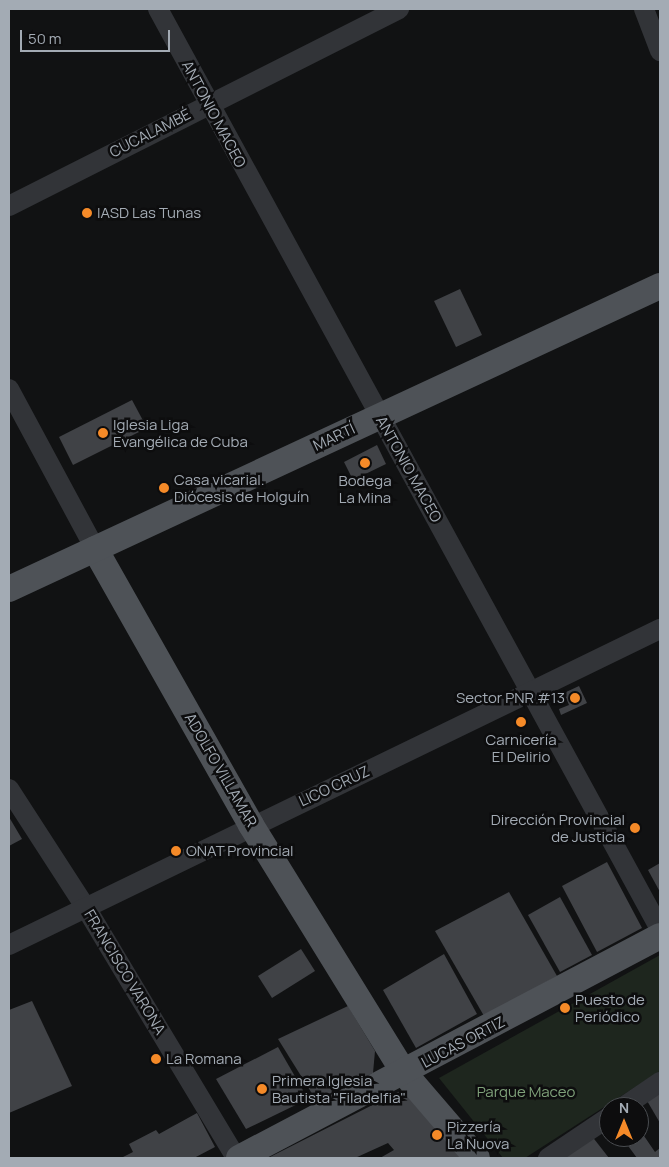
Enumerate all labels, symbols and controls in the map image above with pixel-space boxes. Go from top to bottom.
scale bar [22,20,172,52]
text: 50 m [28,28,62,49]
street label: ANTONIO MACEO [178,57,250,171]
street label: CUCALAMBÉ [106,105,194,161]
place label: IASD Las Tunas [97,204,201,222]
marker: IASD Las Tunas [81,207,93,219]
street label: ANTONIO MACEO [372,413,446,525]
place label: Iglesia Liga Evangélica de Cuba [113,415,248,450]
street label: MARTÍ [310,420,358,454]
marker: Iglesia Liga Evangélica de Cuba [97,427,109,439]
marker: Bodega La Mina [359,457,371,469]
place label: Casa vicarial. Diócesis de Holguín [174,470,309,505]
place label: Bodega La Mina [339,471,391,506]
marker: Casa vicarial. Diócesis de Holguín [158,482,170,494]
place label: Sector PNR #13 [456,689,565,707]
marker: Sector PNR #13 [569,692,581,704]
street label: ADOLFO VILLAMAR [181,710,261,830]
marker: Carnicería El Delirio [515,716,527,728]
place label: Carnicería El Delirio [486,730,556,765]
street label: LICO CRUZ [296,762,372,810]
place label: Dirección Provincial de Justicia [491,810,625,845]
marker: Dirección Provincial de Justicia [629,822,641,834]
place label: ONAT Provincial [186,842,294,860]
marker: ONAT Provincial [170,845,182,857]
street label: FRANCISCO VARONA [81,906,169,1038]
place label: Puesto de Periódico [575,990,645,1025]
marker: Puesto de Periódico [559,1002,571,1014]
street label: LUCAS ORTIZ [418,1012,508,1072]
place label: La Romana [166,1050,242,1068]
marker: La Romana [150,1053,162,1065]
place label: Primera Iglesia Bautista "Filadelfia" [272,1071,406,1106]
marker: Primera Iglesia Bautista "Filadelfia" [256,1083,268,1095]
park label: Parque Maceo [477,1083,575,1101]
north arrow [599,1097,649,1147]
text: N [619,1098,629,1117]
place label: Pizzería La Nuova [447,1117,509,1152]
marker: Pizzería La Nuova [431,1129,443,1141]

